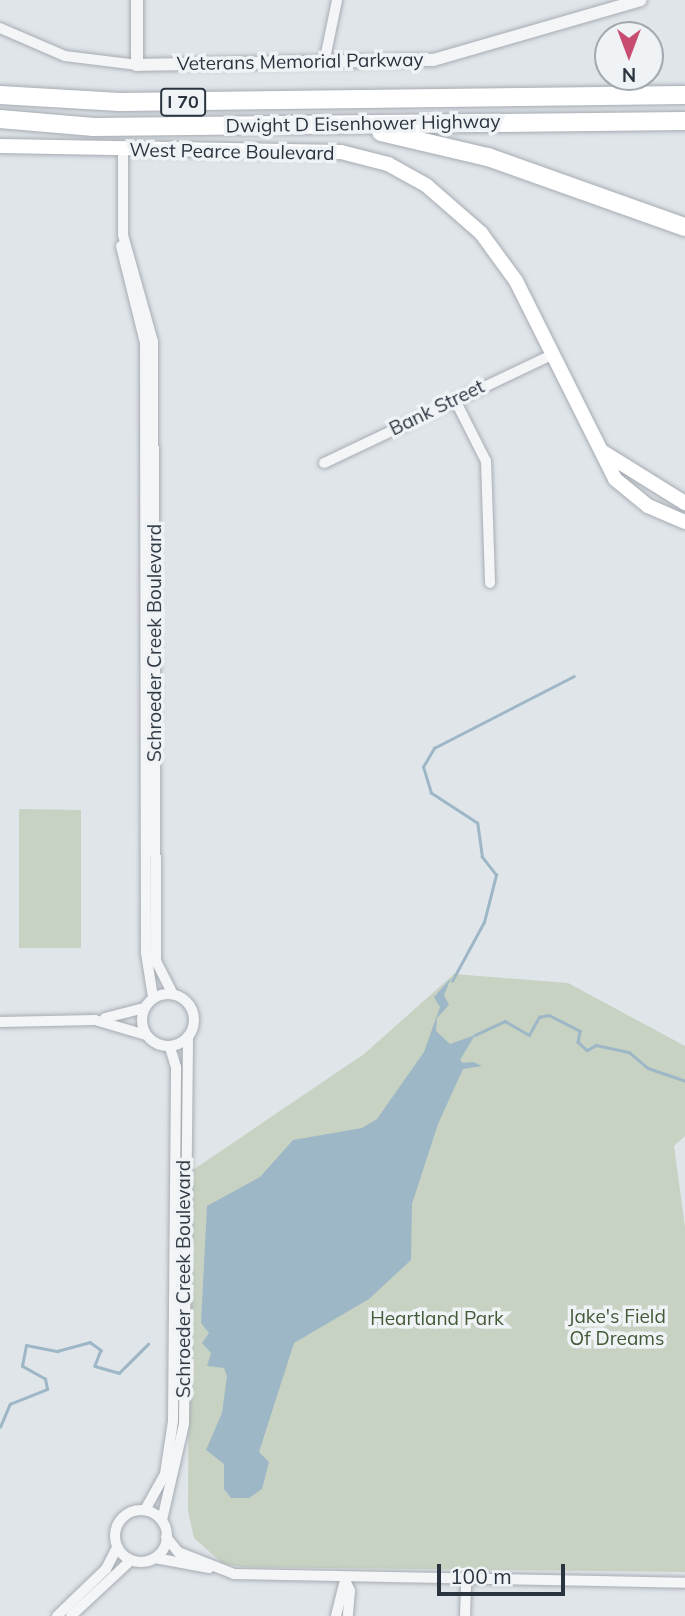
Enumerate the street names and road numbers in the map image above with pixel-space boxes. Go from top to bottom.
street label: Veterans Memorial Parkway [176,48,424,76]
road number: I 70 [158,88,208,116]
street label: Dwight D Eisenhower Highway [225,110,501,138]
street label: West Pearce Boulevard [129,139,335,165]
street label: Bank Street [386,375,488,441]
street label: Schroeder Creek Boulevard [144,524,166,762]
street label: Schroeder Creek Boulevard [173,1160,195,1398]

